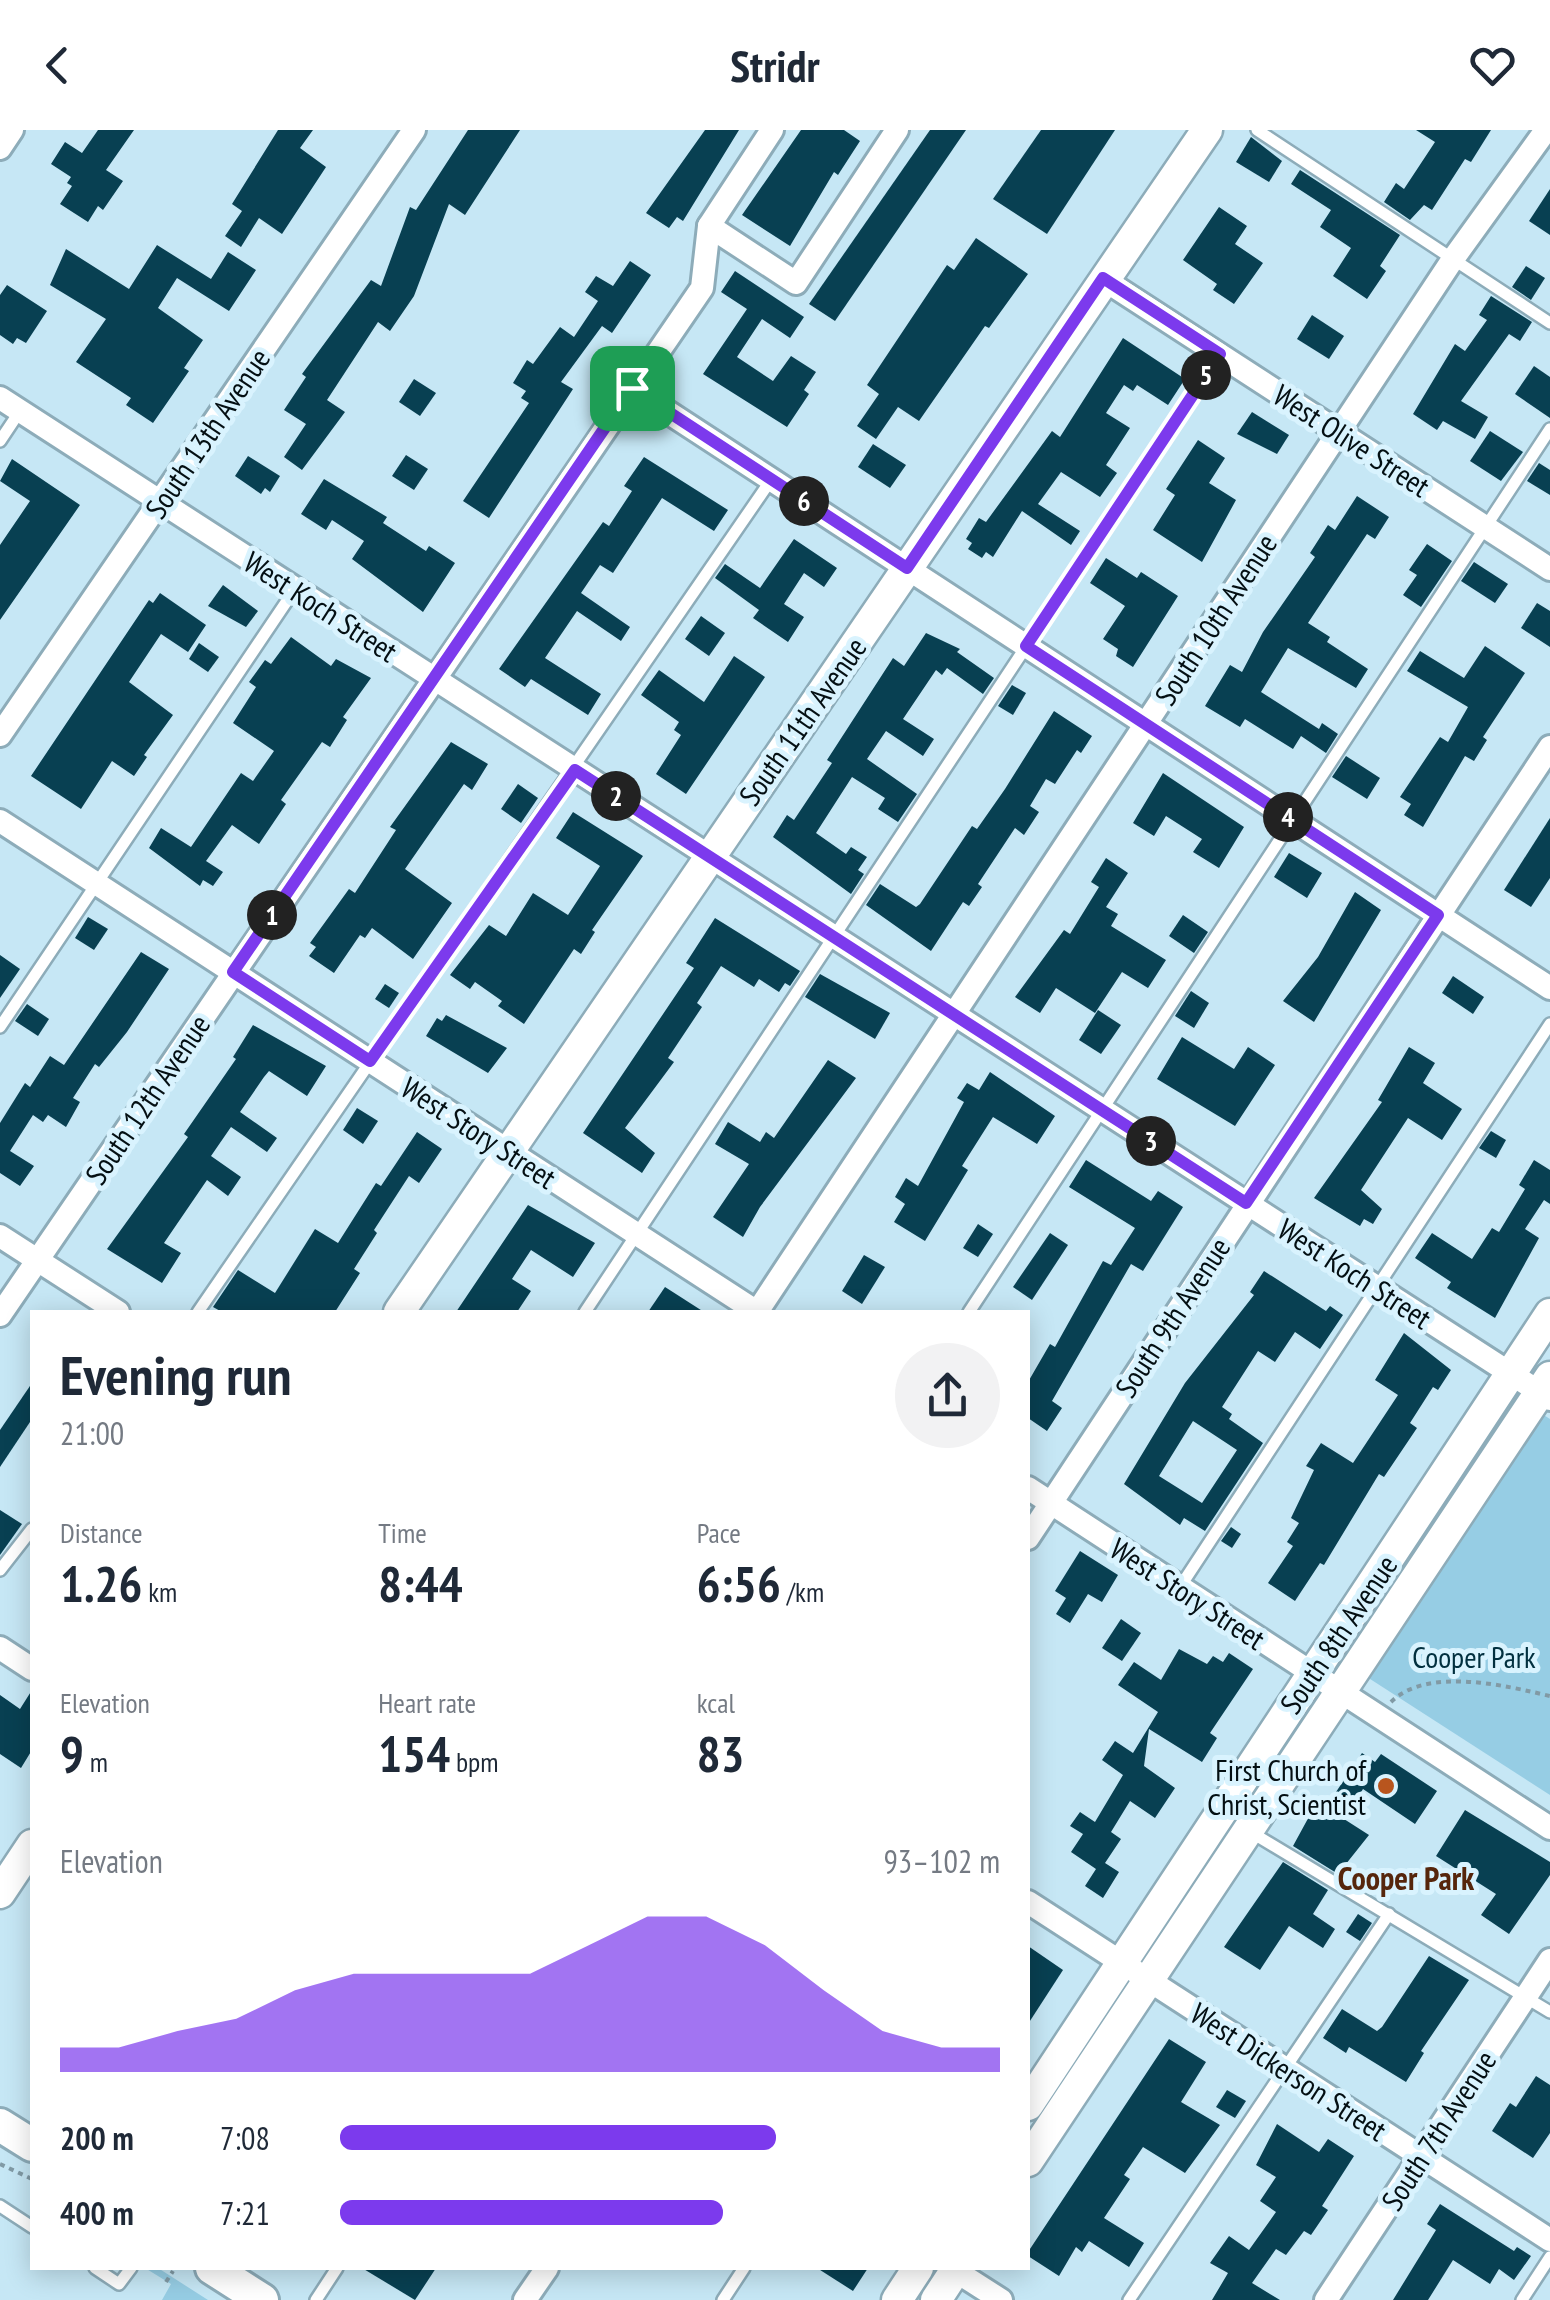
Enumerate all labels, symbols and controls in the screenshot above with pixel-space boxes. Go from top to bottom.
text: Stridr [730,36,820,94]
icon: back [30,38,85,93]
icon: heart [1465,38,1520,93]
street label: South 13th Avenue [136,341,278,525]
pin [590,346,675,431]
pin: 5 [1181,350,1231,400]
text: 5 [1199,356,1213,393]
icon: arrive [605,361,660,416]
street label: West Olive Street [1266,375,1438,505]
pin: 6 [779,476,829,526]
text: 6 [797,482,811,519]
street label: South 10th Avenue [1145,526,1285,712]
street label: West Koch Street [237,542,406,670]
street label: South 11th Avenue [730,629,874,813]
pin: 2 [591,771,641,821]
text: 2 [609,777,623,814]
pin: 4 [1263,792,1313,842]
text: 4 [1281,798,1295,835]
pin: 1 [247,890,297,940]
text: 1 [265,896,279,933]
street label: South 12th Avenue [76,1007,218,1191]
street label: West Story Street [394,1067,565,1197]
pin: 3 [1126,1116,1176,1166]
text: 3 [1144,1122,1158,1159]
street label: West Koch Street [1271,1209,1440,1337]
street label: South 9th Avenue [1106,1230,1238,1404]
text: Evening run [60,1339,292,1410]
button: share [895,1343,1000,1448]
text: 21:00 [60,1412,124,1454]
text: Distance [60,1514,143,1551]
text: Time [378,1514,427,1551]
text: Pace [697,1514,741,1551]
street label: West Story Street [1103,1528,1274,1658]
street label: South 8th Avenue [1271,1547,1405,1721]
text: 1.26 [60,1551,142,1616]
text: 8:44 [378,1551,463,1616]
text: 6:56 [697,1551,781,1616]
text: km [142,1573,177,1610]
text: /km [781,1573,824,1610]
park label: Cooper Park [1412,1637,1536,1676]
text: Elevation [60,1684,150,1721]
text: Heart rate [378,1684,476,1721]
text: kcal [697,1684,735,1721]
text: 9 [60,1721,84,1786]
text: 154 [378,1721,450,1786]
text: 83 [697,1721,744,1786]
text: m [84,1743,108,1780]
text: bpm [450,1743,499,1780]
place label: First Church of Christ, Scientist [1207,1750,1367,1823]
marker: First Church of Christ, Scientist [1375,1775,1397,1797]
text: Elevation [60,1840,163,1882]
text: 93–102 m [883,1840,1000,1882]
district label: Cooper Park [1338,1857,1475,1899]
street label: West Dickerson Street [1184,1993,1395,2149]
street label: South 7th Avenue [1372,2043,1504,2217]
text: 200 m [60,2117,134,2159]
text: 7:08 [220,2117,270,2159]
text: 400 m [60,2192,134,2234]
text: 7:21 [220,2192,270,2234]

